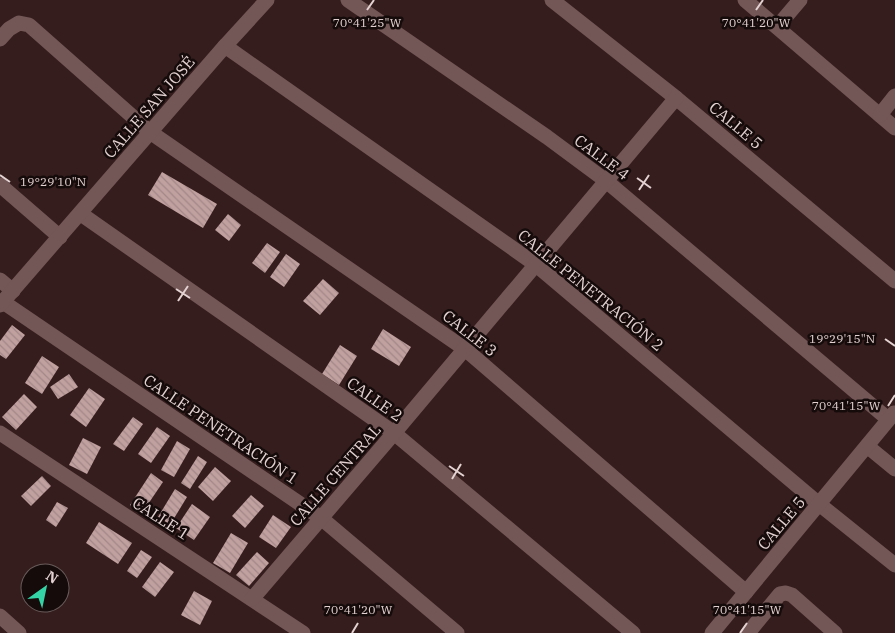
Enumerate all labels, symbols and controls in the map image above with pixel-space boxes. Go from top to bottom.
text: 70°41'25"W [333,15,402,30]
text: 70°41'20"W [722,15,791,30]
street label: CALLE SAN JOSÉ [98,51,199,162]
street label: CALLE 5 [705,97,767,153]
street label: CALLE 4 [571,130,633,184]
text: 19°29'10"N [20,174,86,189]
street label: CALLE PENETRACIÓN 2 [514,224,669,355]
street label: CALLE 3 [439,306,501,360]
text: 19°29'15"N [809,331,875,346]
street label: CALLE PENETRACIÓN 1 [140,369,303,488]
street label: CALLE 2 [343,373,407,425]
text: 70°41'15"W [812,398,881,413]
street label: CALLE CENTRAL [285,420,385,530]
street label: CALLE 1 [129,492,193,544]
street label: CALLE 5 [753,492,809,554]
north arrow [20,563,70,613]
text: N [43,567,62,588]
text: 70°41'20"W [324,602,393,617]
text: 70°41'15"W [713,602,782,617]

